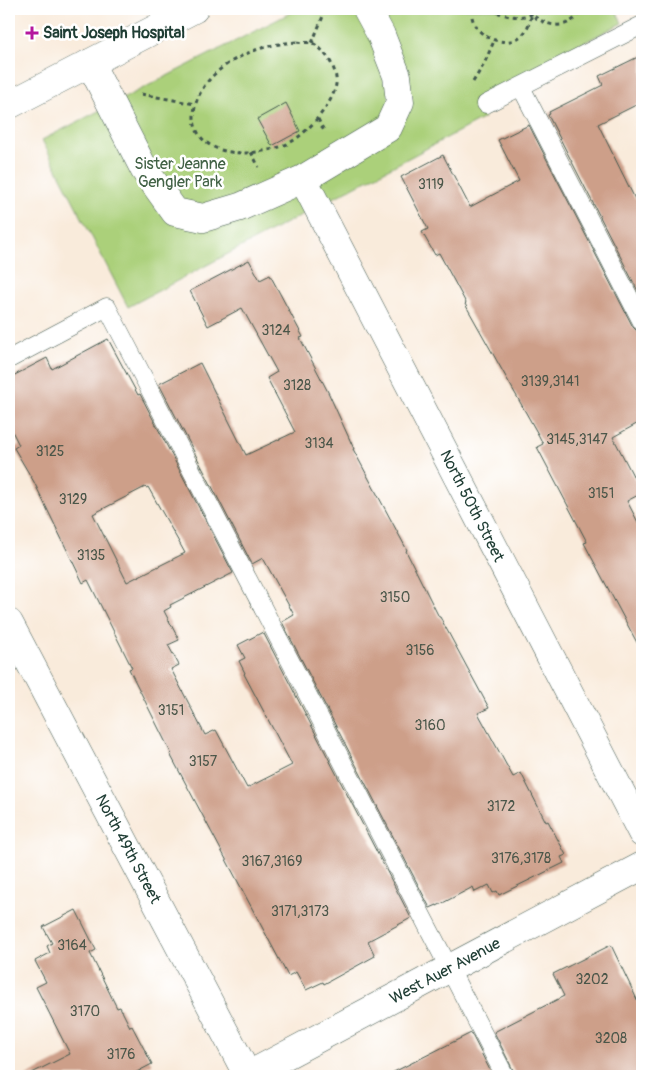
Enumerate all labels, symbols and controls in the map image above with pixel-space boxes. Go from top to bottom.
place label: Saint Joseph Hospital [43,23,185,43]
marker: Saint Joseph Hospital [25,26,39,40]
park label: Sister Jeanne Gengler Park [134,154,226,192]
house number: 3119 [418,176,444,193]
house number: 3124 [261,322,291,339]
house number: 3139,3141 [521,373,579,390]
house number: 3128 [283,377,311,394]
house number: 3145,3147 [546,431,608,448]
house number: 3134 [304,435,334,452]
house number: 3125 [36,443,64,460]
street label: North 50th Street [435,447,509,566]
house number: 3151 [588,485,614,502]
house number: 3129 [59,491,87,508]
house number: 3135 [77,547,105,564]
house number: 3150 [380,589,410,606]
house number: 3156 [405,642,435,659]
house number: 3151 [158,702,184,719]
house number: 3160 [415,717,446,734]
house number: 3157 [189,753,218,770]
street label: North 49th Street [91,791,165,908]
house number: 3172 [487,798,515,815]
house number: 3176,3178 [491,850,551,867]
house number: 3167,3169 [242,853,302,870]
house number: 3171,3173 [271,903,329,920]
street label: West Auer Avenue [386,933,504,1009]
house number: 3164 [57,937,87,954]
house number: 3202 [575,971,609,988]
house number: 3170 [70,1003,100,1020]
house number: 3208 [595,1030,627,1047]
house number: 3176 [107,1046,135,1063]

